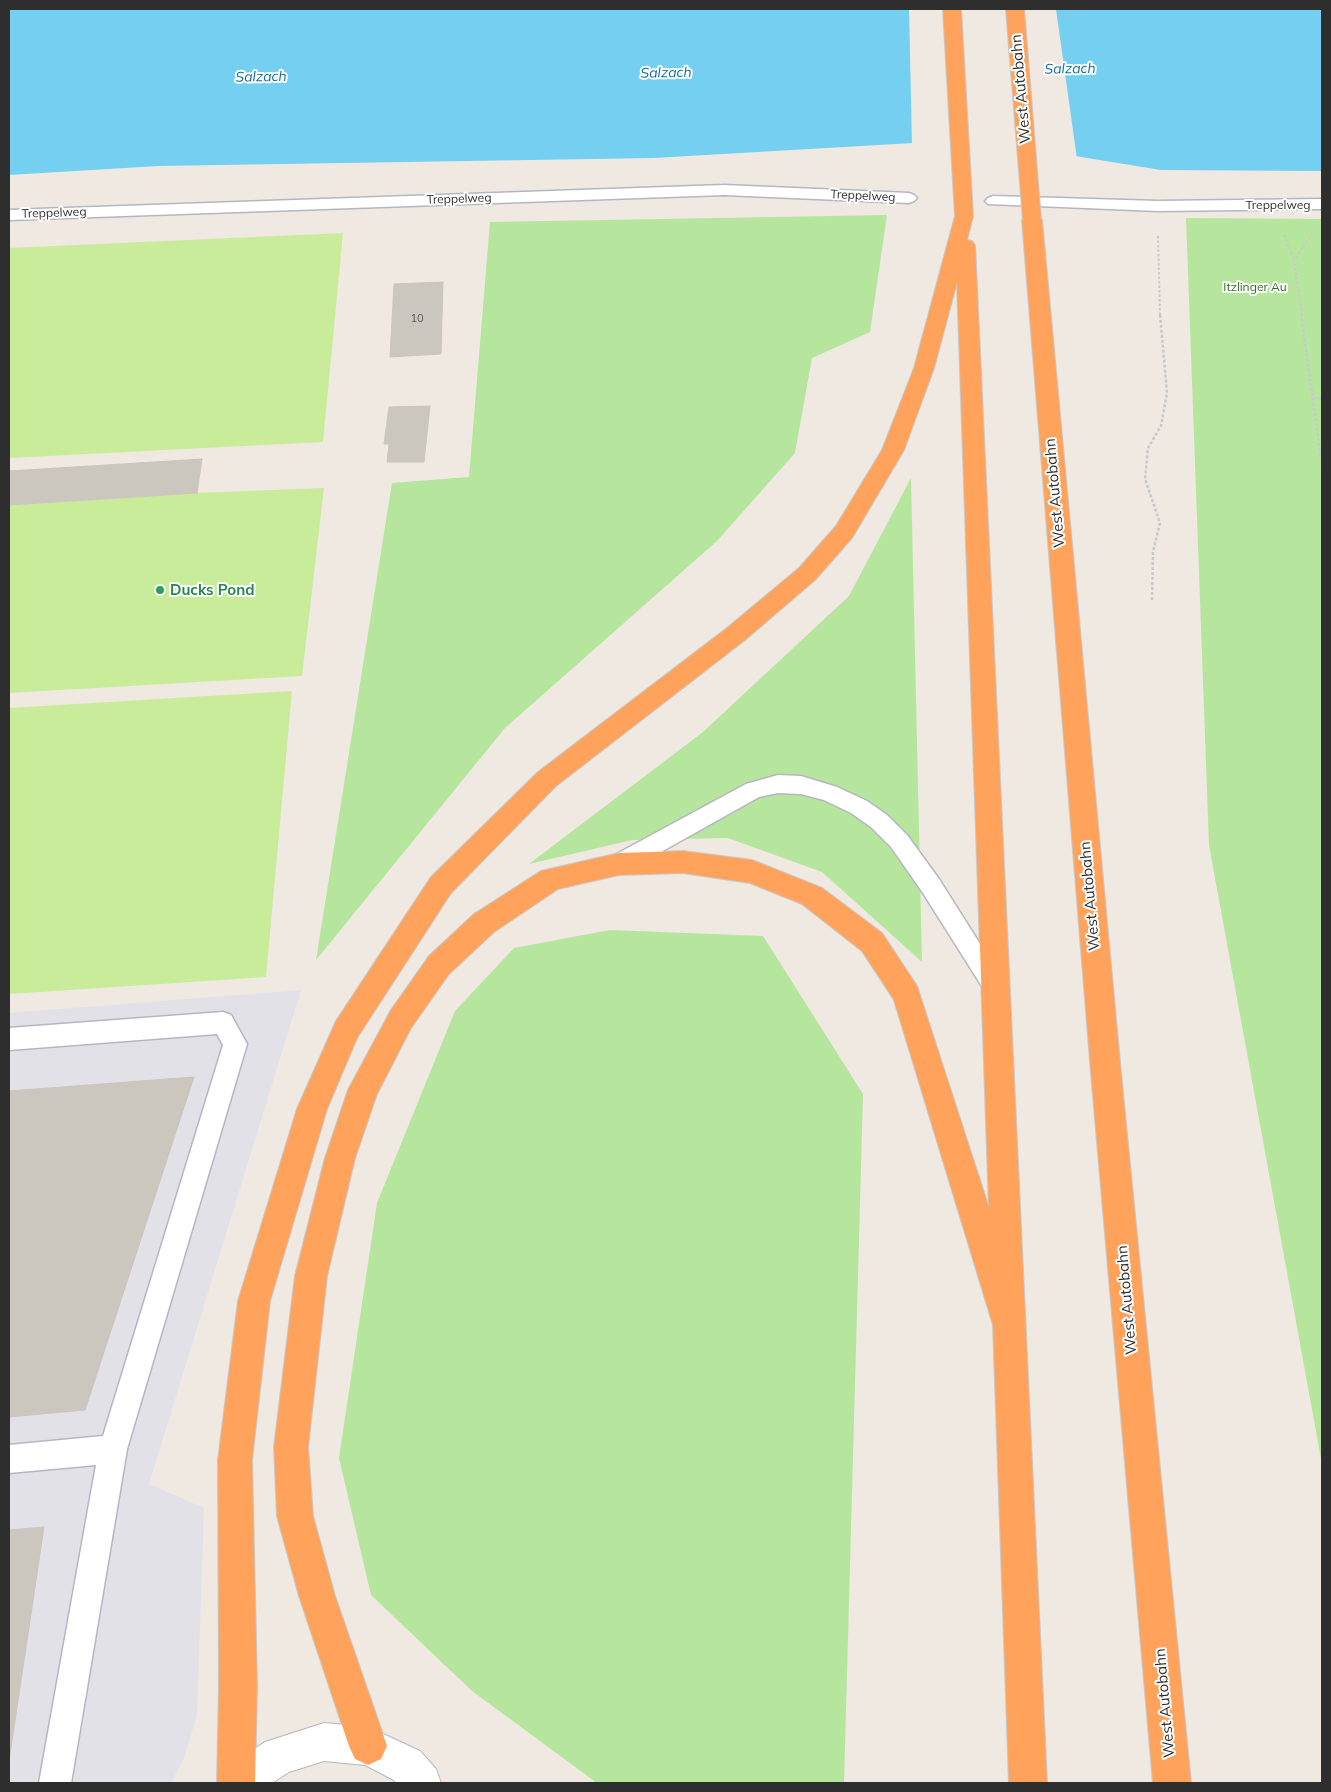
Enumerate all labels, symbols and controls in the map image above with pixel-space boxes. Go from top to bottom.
street label: West Autobahn [1007,34,1035,144]
water label: Salzach [1044,60,1096,78]
water label: Salzach [640,64,692,82]
water label: Salzach [235,68,287,86]
street label: Treppelweg [830,187,896,205]
street label: Treppelweg [426,191,492,207]
street label: Treppelweg [1245,198,1311,212]
street label: Treppelweg [21,205,87,221]
park label: Itzlinger Au [1223,280,1287,294]
house number: 10 [410,312,424,326]
street label: West Autobahn [1041,438,1069,548]
place label: Ducks Pond [170,581,255,599]
marker: Ducks Pond [154,584,166,596]
street label: West Autobahn [1076,841,1104,951]
street label: West Autobahn [1113,1245,1141,1355]
street label: West Autobahn [1151,1648,1179,1758]

